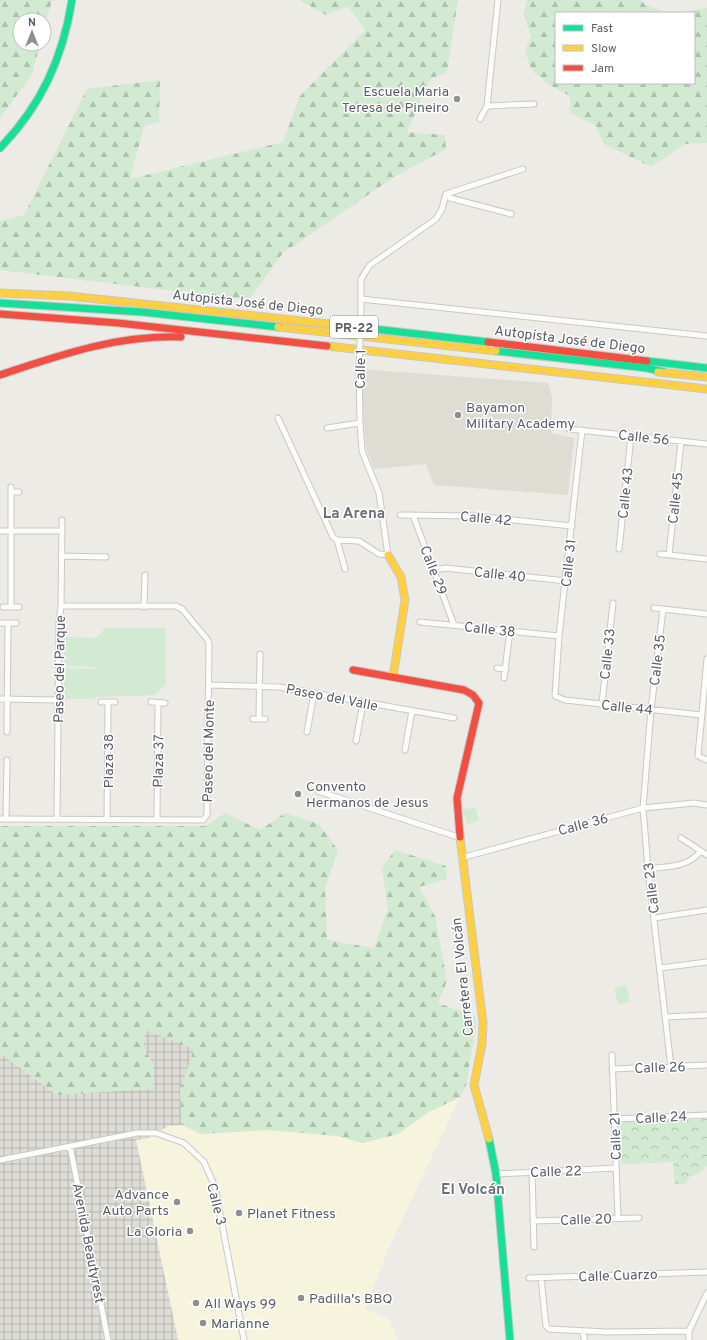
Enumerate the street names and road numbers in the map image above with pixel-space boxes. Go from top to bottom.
street label: Autopista José de Diego [172,287,324,320]
road number: PR-22 [330,316,378,338]
street label: Autopista José de Diego [494,323,646,358]
street label: Calle 1 [353,349,370,389]
street label: Calle 56 [617,427,670,450]
street label: Calle 43 [615,467,638,520]
street label: Calle 45 [665,471,688,525]
street label: Calle 42 [459,509,512,530]
street label: Calle 31 [559,538,580,588]
street label: Calle 29 [415,543,450,598]
street label: Calle 40 [473,564,527,587]
street label: Paseo del Parque [51,615,70,723]
street label: Calle 38 [463,619,516,642]
street label: Calle 33 [597,628,620,681]
street label: Calle 35 [647,633,670,687]
street label: Paseo del Valle [284,681,379,716]
street label: Calle 44 [600,697,654,720]
street label: Paseo del Monte [200,699,219,803]
street label: Plaza 38 [101,734,118,788]
street label: Plaza 37 [151,734,168,788]
street label: Calle 36 [556,811,610,840]
street label: Calle 23 [641,861,664,914]
street label: Carretera El Volcán [449,917,478,1037]
street label: Calle 26 [634,1059,686,1078]
street label: Calle 24 [635,1109,687,1128]
street label: Calle 21 [607,1111,626,1160]
street label: Calle 22 [530,1163,582,1182]
street label: Calle 3 [202,1181,229,1227]
street label: Avenida Beautyrest [68,1182,108,1305]
street label: Calle 20 [560,1211,612,1230]
street label: Calle Cuarzo [578,1267,658,1286]

